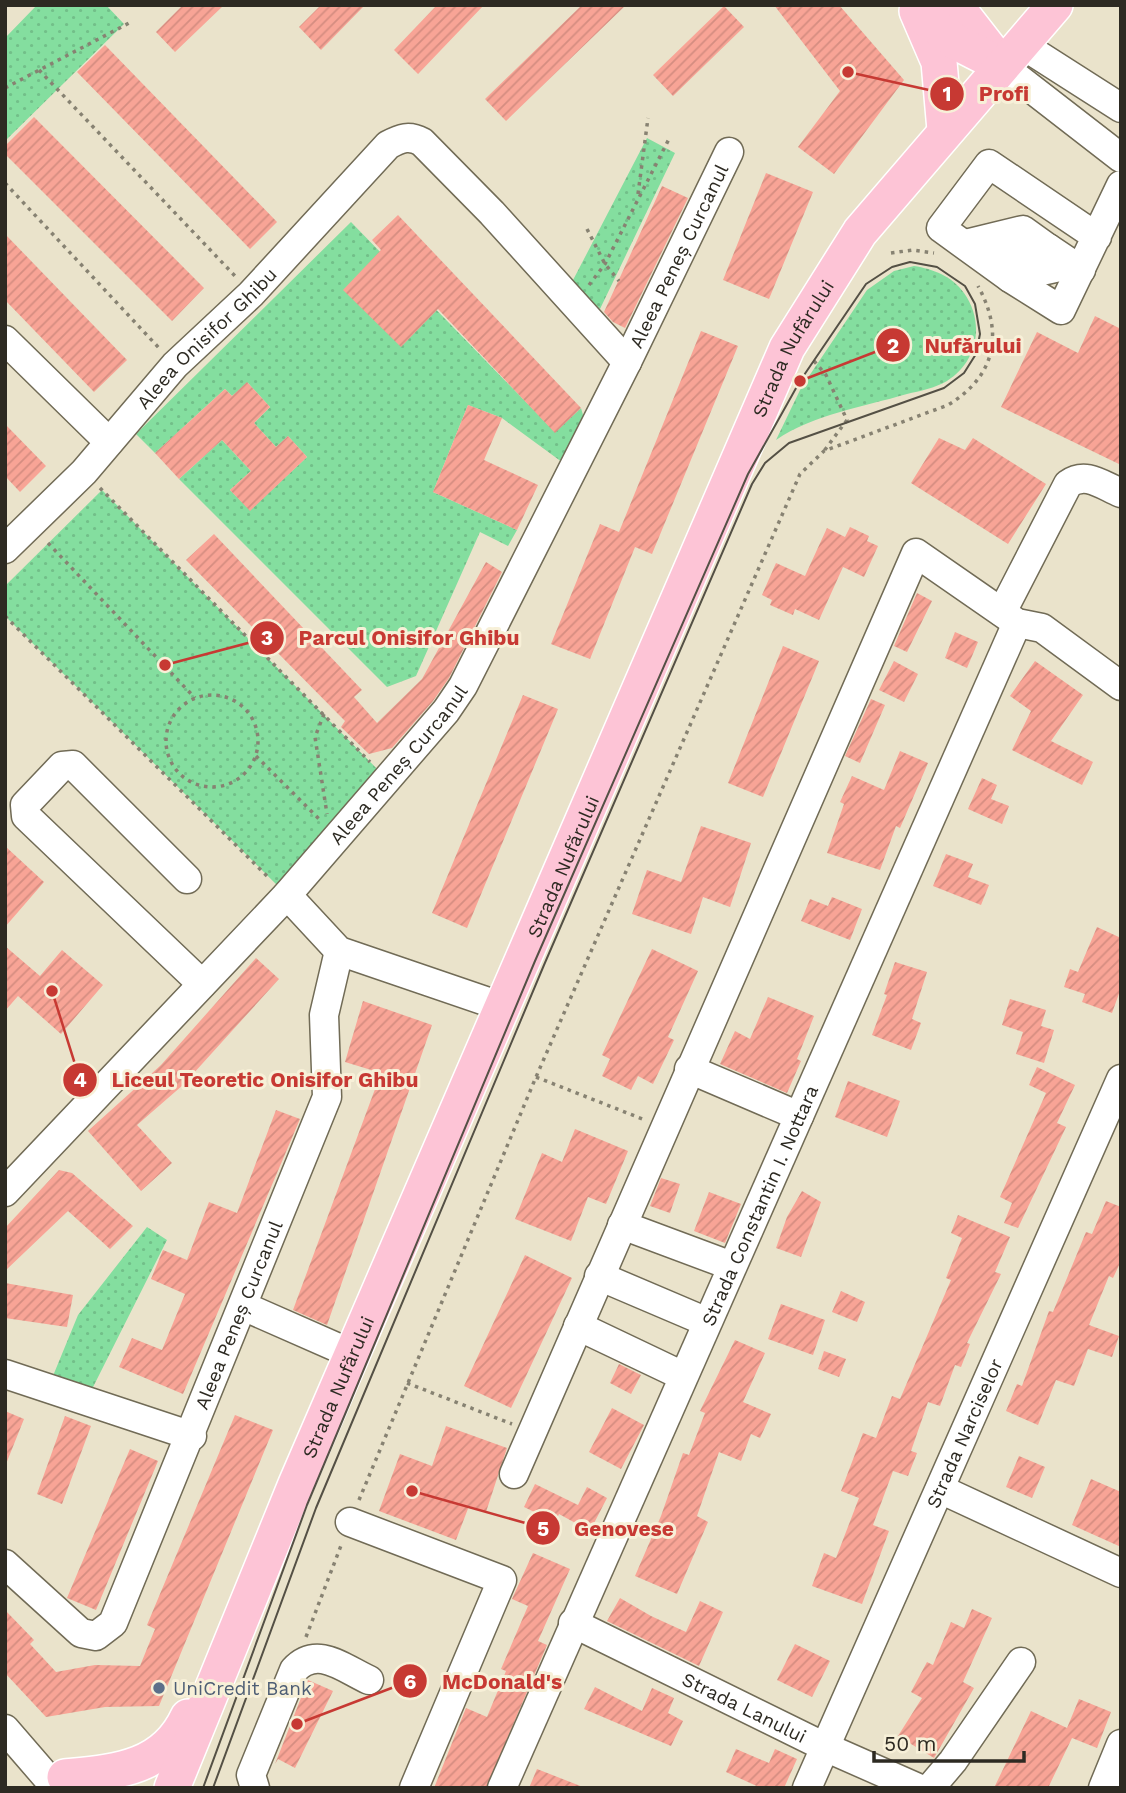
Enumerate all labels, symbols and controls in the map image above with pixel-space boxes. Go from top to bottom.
callout: Profi [930,73,1043,115]
text: 1 [942,81,952,106]
text: Profi [979,81,1029,106]
street label: Aleea Peneș Curcanul [624,160,733,352]
street label: Aleea Onisifor Ghibu [131,263,281,413]
street label: Strada Nufărului [747,276,838,421]
callout: Nufărului [876,324,1036,366]
text: 2 [887,333,899,358]
text: Nufărului [924,333,1022,358]
callout: Parcul Onisifor Ghibu [249,617,534,659]
text: 3 [261,625,273,650]
text: Parcul Onisifor Ghibu [299,625,519,650]
street label: Aleea Peneș Curcanul [324,680,472,849]
street label: Strada Nufărului [522,792,604,941]
callout: Liceul Teoretic Onisifor Ghibu [62,1059,433,1101]
text: 4 [73,1067,87,1092]
text: Liceul Teoretic Onisifor Ghibu [112,1067,418,1092]
street label: Strada Constantin I. Nottara [696,1081,823,1329]
street label: Aleea Peneș Curcanul [190,1217,287,1413]
street label: Strada Nufărului [297,1312,379,1462]
street label: Strada Narciselor [921,1355,1007,1511]
callout: Genovese [525,1507,688,1549]
text: 5 [537,1516,549,1541]
text: Genovese [574,1516,674,1541]
callout: McDonald's [393,1660,576,1702]
street label: Strada Lanului [679,1667,810,1748]
text: 6 [404,1669,417,1694]
text: McDonald's [442,1669,562,1694]
place label: UniCredit Bank [173,1677,312,1700]
marker: UniCredit Bank [151,1680,167,1696]
scale bar [874,1720,1024,1764]
text: 50 m [884,1731,936,1756]

